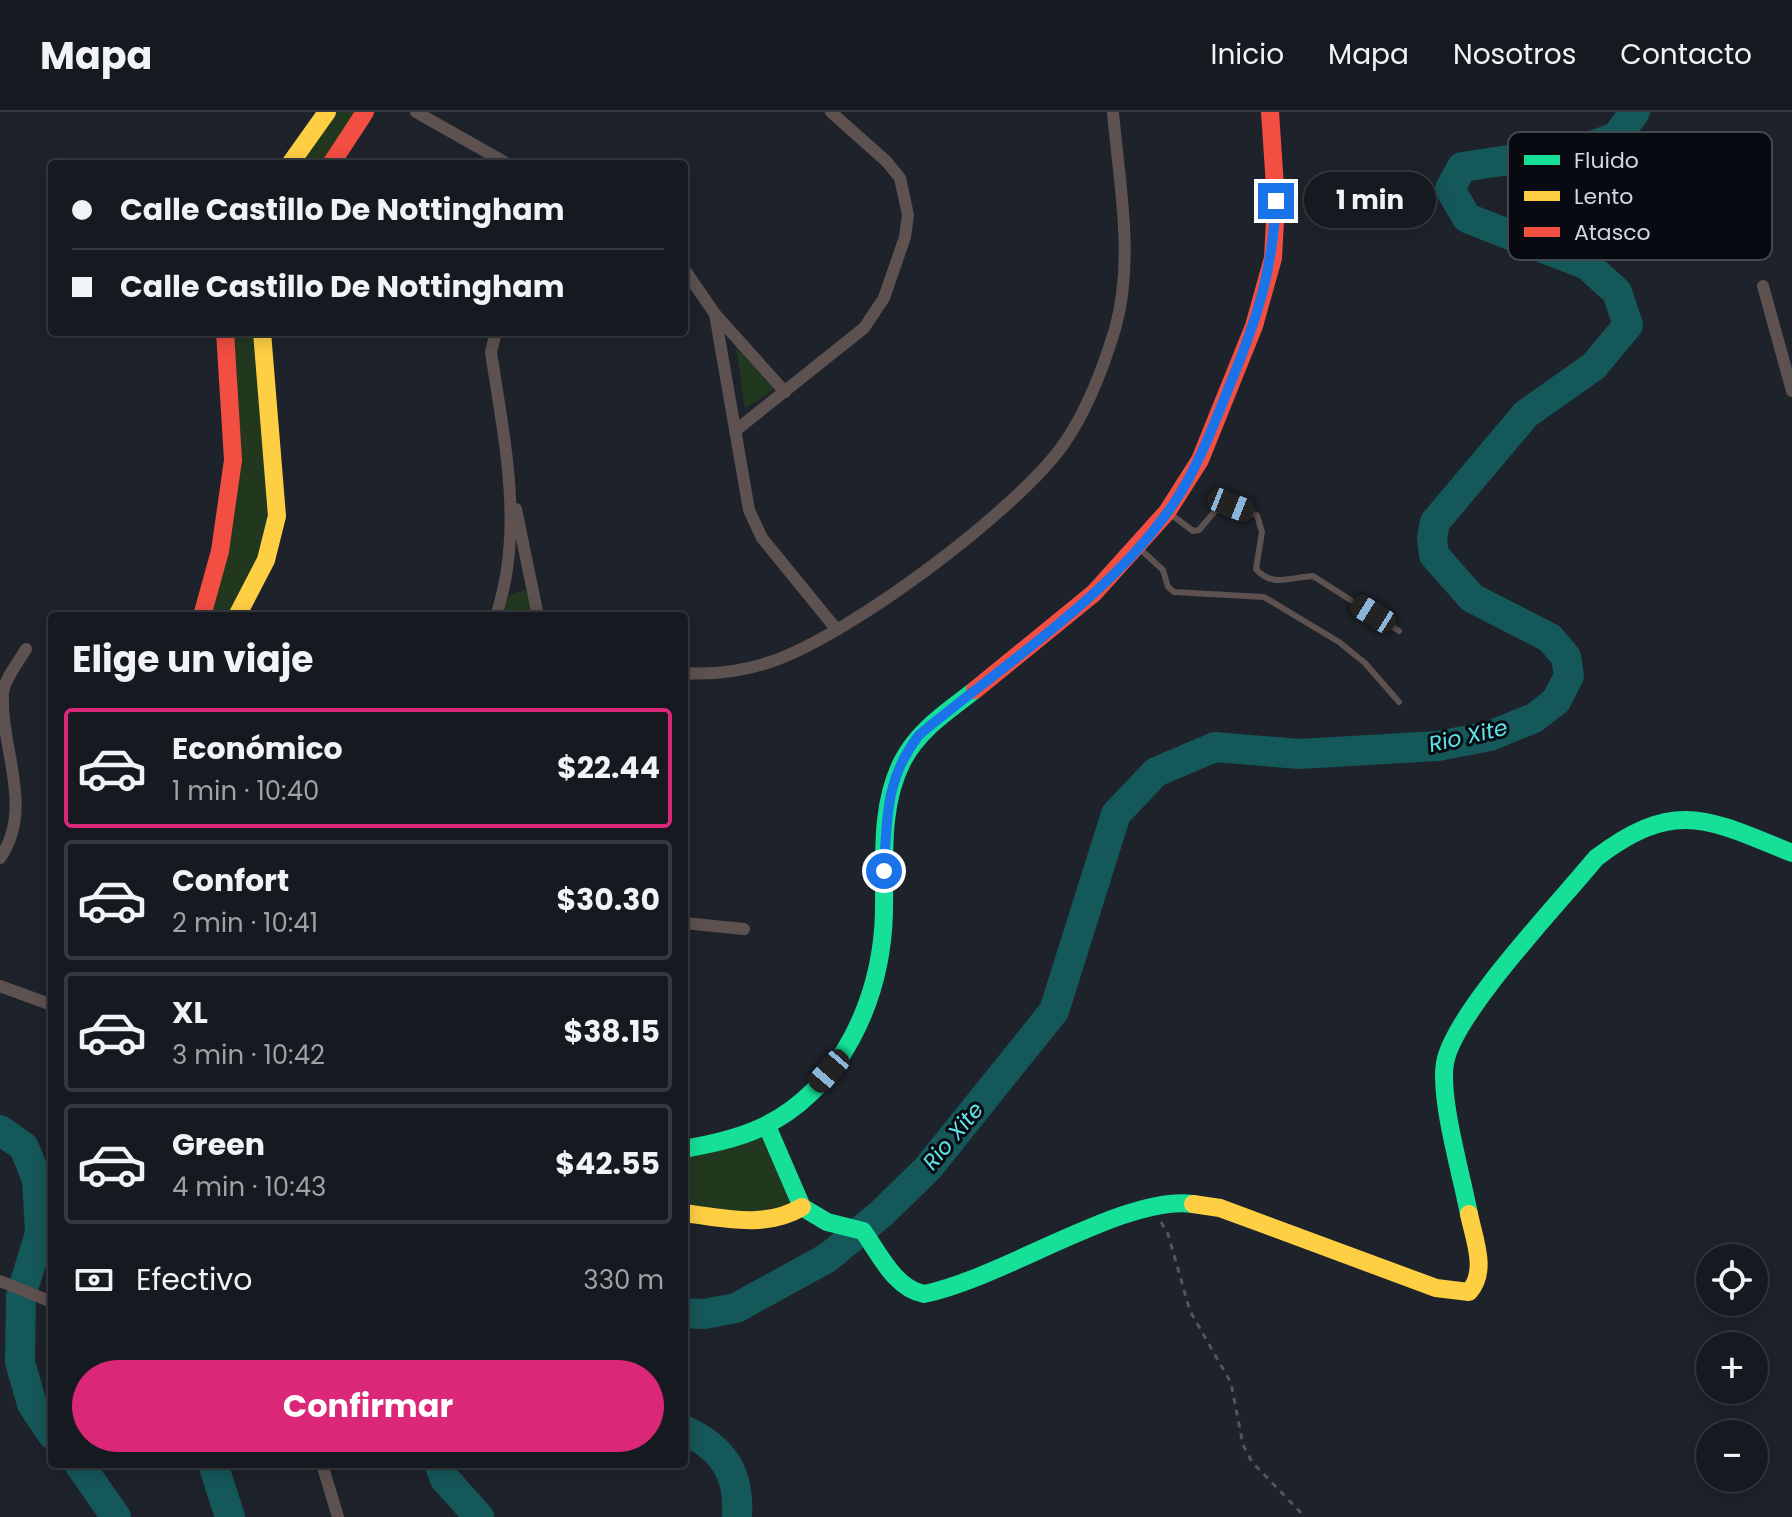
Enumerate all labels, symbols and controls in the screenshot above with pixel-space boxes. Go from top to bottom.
text: Mapa [40,29,152,82]
text: Inicio [1211,35,1284,74]
text: Mapa [1328,35,1409,74]
text: Nosotros [1453,35,1576,74]
text: Contacto [1620,35,1752,74]
legend [1508,132,1772,260]
text: Fluido [1574,145,1639,176]
callout: 1 min [1304,173,1436,229]
text: Lento [1574,181,1633,212]
text: 1 min [1336,182,1404,218]
route end [1258,183,1294,219]
text: Calle Castillo De Nottingham [120,188,564,231]
text: Atasco [1574,217,1651,248]
text: Calle Castillo De Nottingham [120,265,564,308]
car [1204,485,1258,525]
car [1346,591,1400,637]
text: Elige un viaje [72,634,314,685]
water label: Rio Xite [1425,712,1511,760]
text: Económico [172,727,343,770]
icon: car [76,732,148,804]
text: $22.44 [557,746,660,789]
text: 1 min · 10:40 [172,773,319,809]
route start [866,853,902,889]
text: Confort [172,859,289,902]
icon: car [76,864,148,936]
text: $30.30 [556,878,660,921]
text: 2 min · 10:41 [172,905,318,941]
text: XL [172,991,208,1034]
icon: car [76,996,148,1068]
text: $38.15 [563,1010,660,1053]
text: 3 min · 10:42 [172,1037,325,1073]
car [804,1045,854,1097]
water label: Rio Xite [915,1095,991,1177]
text: Green [172,1123,265,1166]
icon: car [76,1128,148,1200]
text: $42.55 [555,1142,660,1185]
text: 4 min · 10:43 [172,1169,326,1205]
map controls [1696,1244,1768,1492]
button: locate [1696,1244,1768,1316]
icon: cash [72,1258,116,1302]
text: Efectivo [136,1258,252,1301]
text: 330 m [583,1262,664,1298]
button: + [1696,1332,1768,1404]
button: Confirmar [72,1360,664,1452]
button: − [1696,1420,1768,1492]

